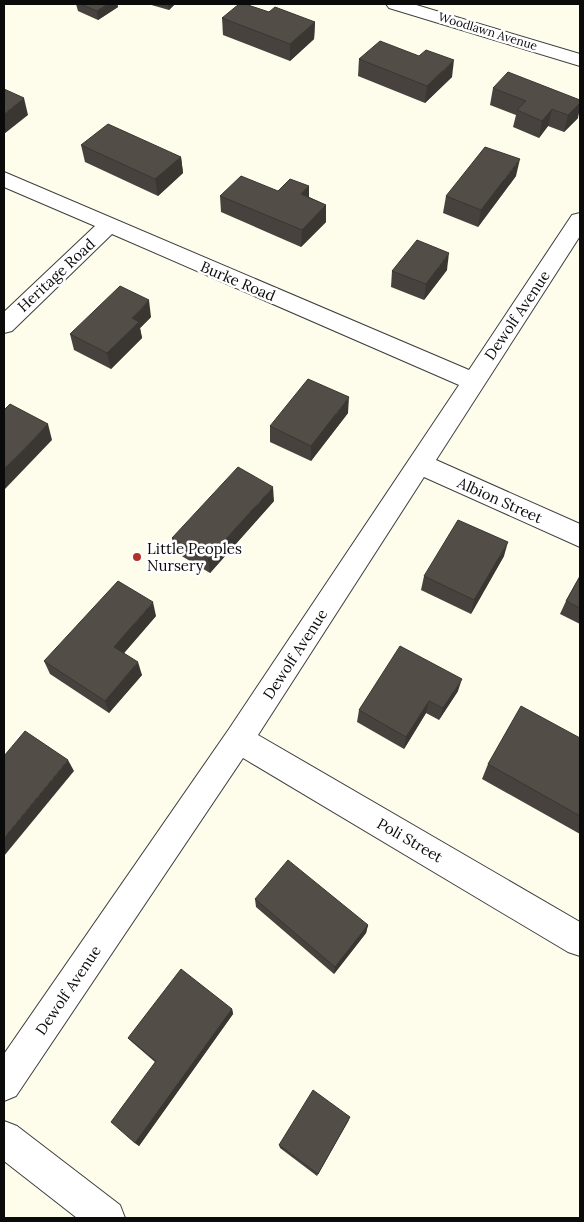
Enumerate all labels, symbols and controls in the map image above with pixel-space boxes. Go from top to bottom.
street label: Woodlawn Avenue [437,9,540,53]
street label: Heritage Road [13,234,99,316]
street label: Burke Road [198,257,278,305]
street label: Dewolf Avenue [480,267,554,363]
street label: Albion Street [454,472,546,527]
place label: Little Peoples Nursery [147,539,242,575]
marker: Little Peoples Nursery [131,551,143,563]
street label: Dewolf Avenue [259,605,331,703]
street label: Poli Street [374,814,446,866]
street label: Dewolf Avenue [31,942,105,1038]

